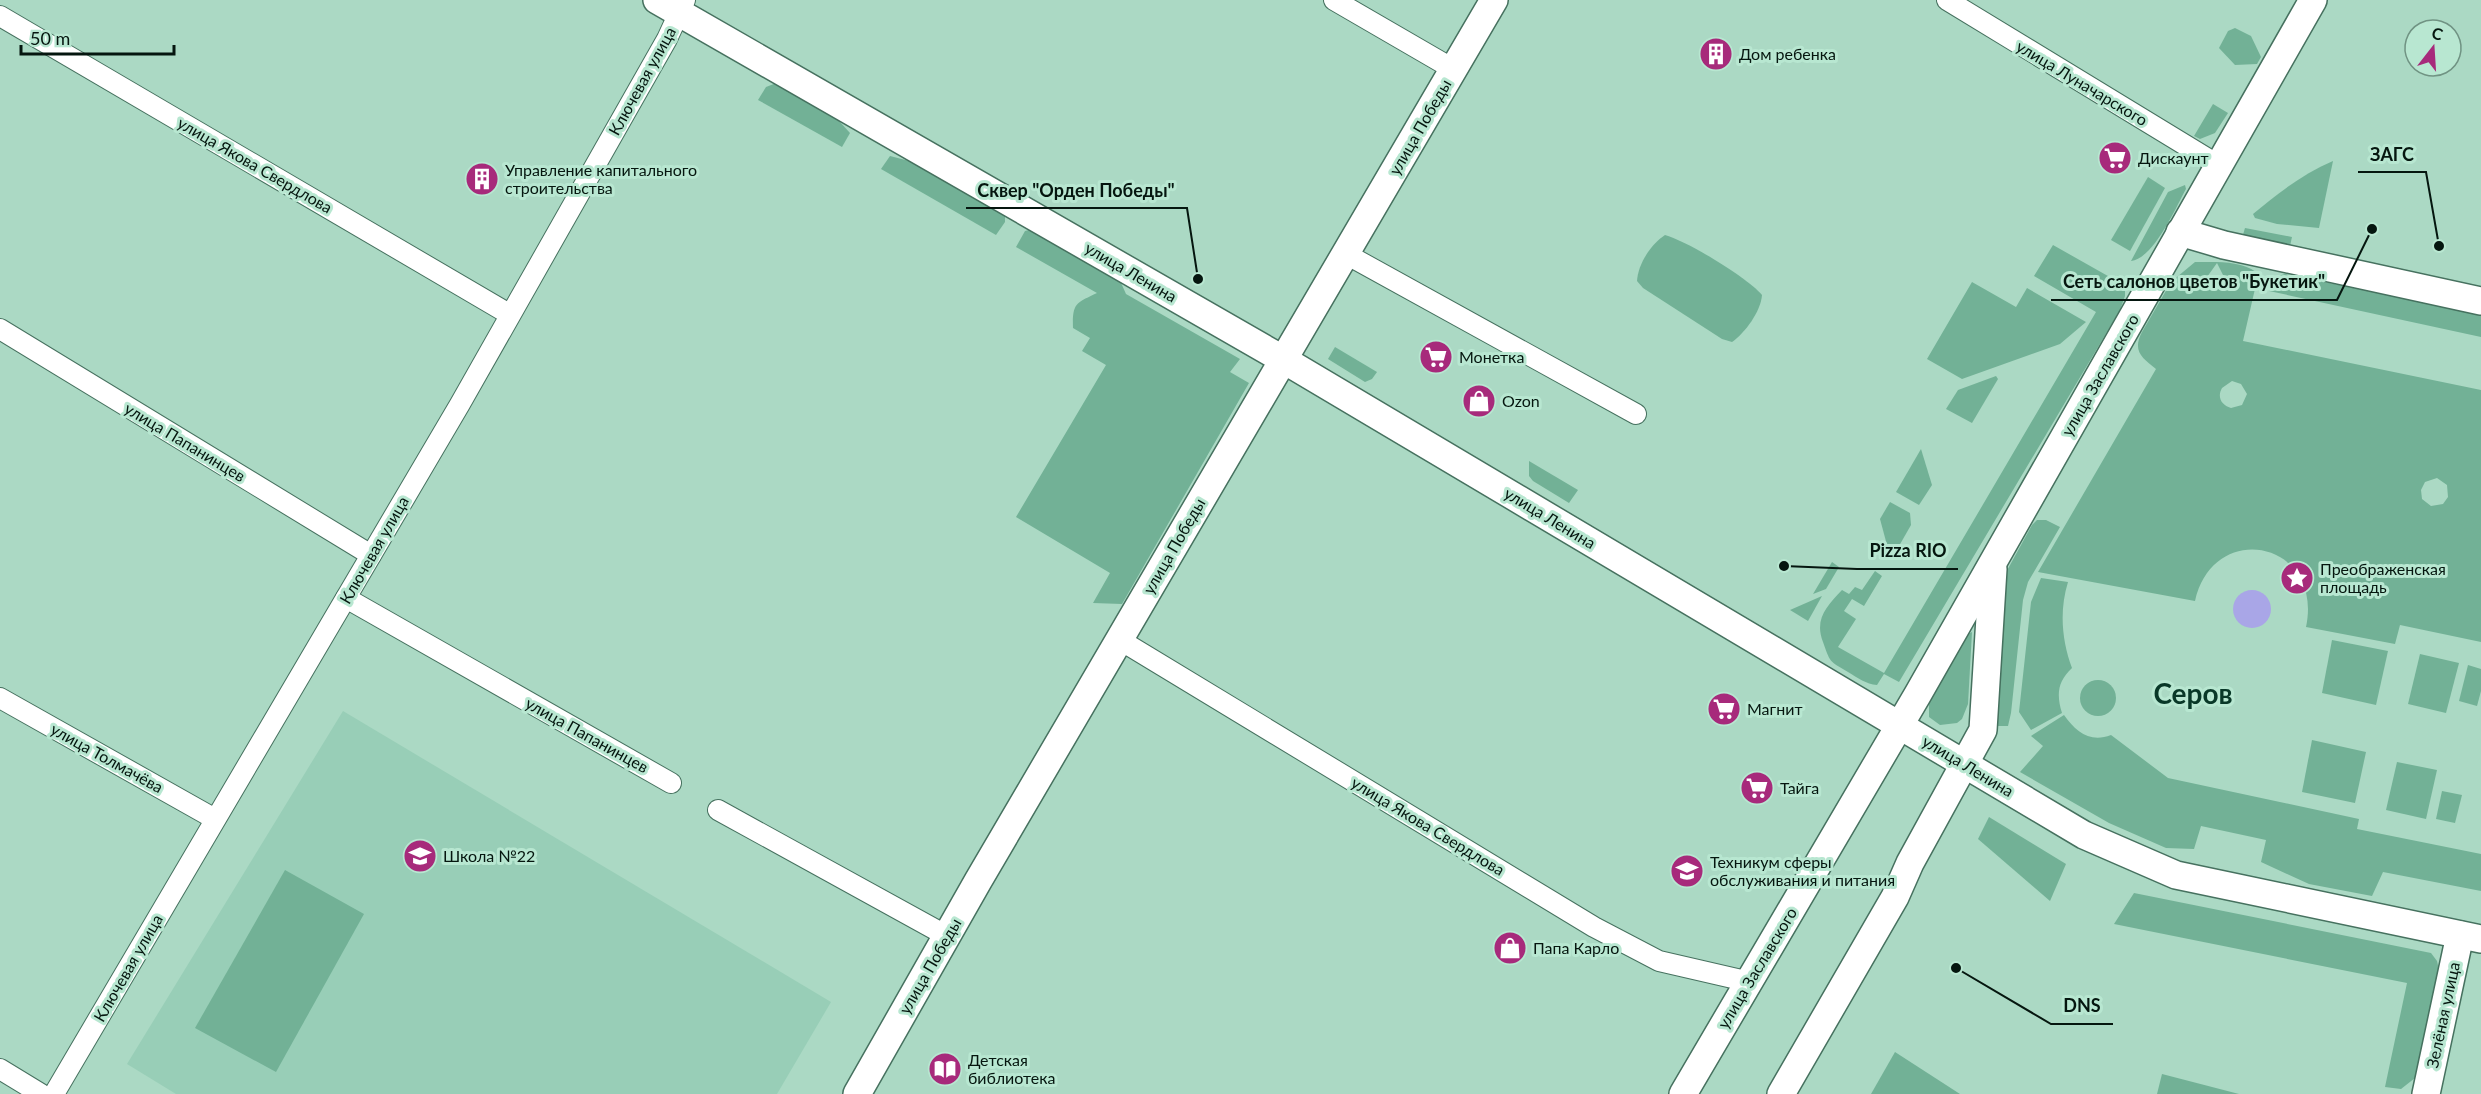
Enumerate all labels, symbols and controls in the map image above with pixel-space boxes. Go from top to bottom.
scale bar [21,18,174,56]
north arrow [2403,18,2463,78]
street label: Ключевая улица [604,23,679,138]
text: С [2430,23,2446,44]
text: 50 m [30,27,70,49]
building icon: Дом ребенка [1698,36,1734,72]
street label: улица Луначарского [2013,36,2151,129]
place label: Дом ребенка [1739,44,1836,63]
street label: улица Победы [1384,75,1455,178]
street label: улица Якова Свердлова [175,113,336,217]
callout: ЗАГС [2358,136,2426,172]
supermarket icon: Дискаунт [2097,140,2133,176]
text: ЗАГС [2370,143,2414,165]
place label: Дискаунт [2138,148,2209,167]
place label: Управление капитального строительства [505,160,697,197]
building icon: Управление капитального строительства [464,161,500,197]
callout: Сквер "Орден Победы" [966,172,1187,208]
text: Сквер "Орден Победы" [977,179,1175,201]
street label: улица Ленина [1082,238,1181,305]
callout: Сеть салонов цветов "Букетик" [2051,264,2337,300]
text: Сеть салонов цветов "Букетик" [2063,270,2325,292]
street label: улица Заславского [2057,310,2142,439]
supermarket icon: Монетка [1418,339,1454,375]
place label: Монетка [1459,347,1524,366]
shop icon: Ozon [1461,383,1497,419]
place label: Ozon [1502,391,1540,410]
street label: улица Папанинцев [121,398,249,485]
street label: улица Ленина [1501,483,1599,552]
street label: Ключевая улица [335,493,412,607]
street label: улица Победы [1138,494,1209,597]
callout: Pizza RIO [1857,533,1958,569]
text: Pizza RIO [1869,539,1947,561]
place label: Преображенская площадь [2320,559,2446,596]
place icon: Преображенская площадь [2279,560,2315,596]
district label: Серов [2153,676,2233,710]
supermarket icon: Магнит [1706,691,1742,727]
street label: улица Папанинцев [523,693,652,776]
place label: Магнит [1747,699,1803,718]
street label: улица Толмачёва [48,719,167,796]
street label: улица Ленина [1919,731,2017,800]
supermarket icon: Тайга [1739,770,1775,806]
street label: улица Якова Свердлова [1348,772,1508,879]
place label: Тайга [1780,778,1819,797]
school or university icon: Школа №22 [402,838,438,874]
place label: Школа №22 [443,846,535,865]
place label: Техникум сферы обслуживания и питания [1710,852,1895,889]
school or university icon: Техникум сферы обслуживания и питания [1669,853,1705,889]
street label: улица Заславского [1713,904,1800,1032]
street label: Ключевая улица [89,911,166,1025]
street label: улица Победы [894,914,965,1017]
shop icon: Папа Карло [1492,930,1528,966]
place label: Папа Карло [1533,938,1619,957]
street label: Зелёная улица [2422,960,2463,1070]
callout: DNS [2051,988,2113,1024]
text: DNS [2063,994,2101,1016]
place label: Детская библиотека [968,1050,1055,1087]
library icon: Детская библиотека [927,1051,963,1087]

